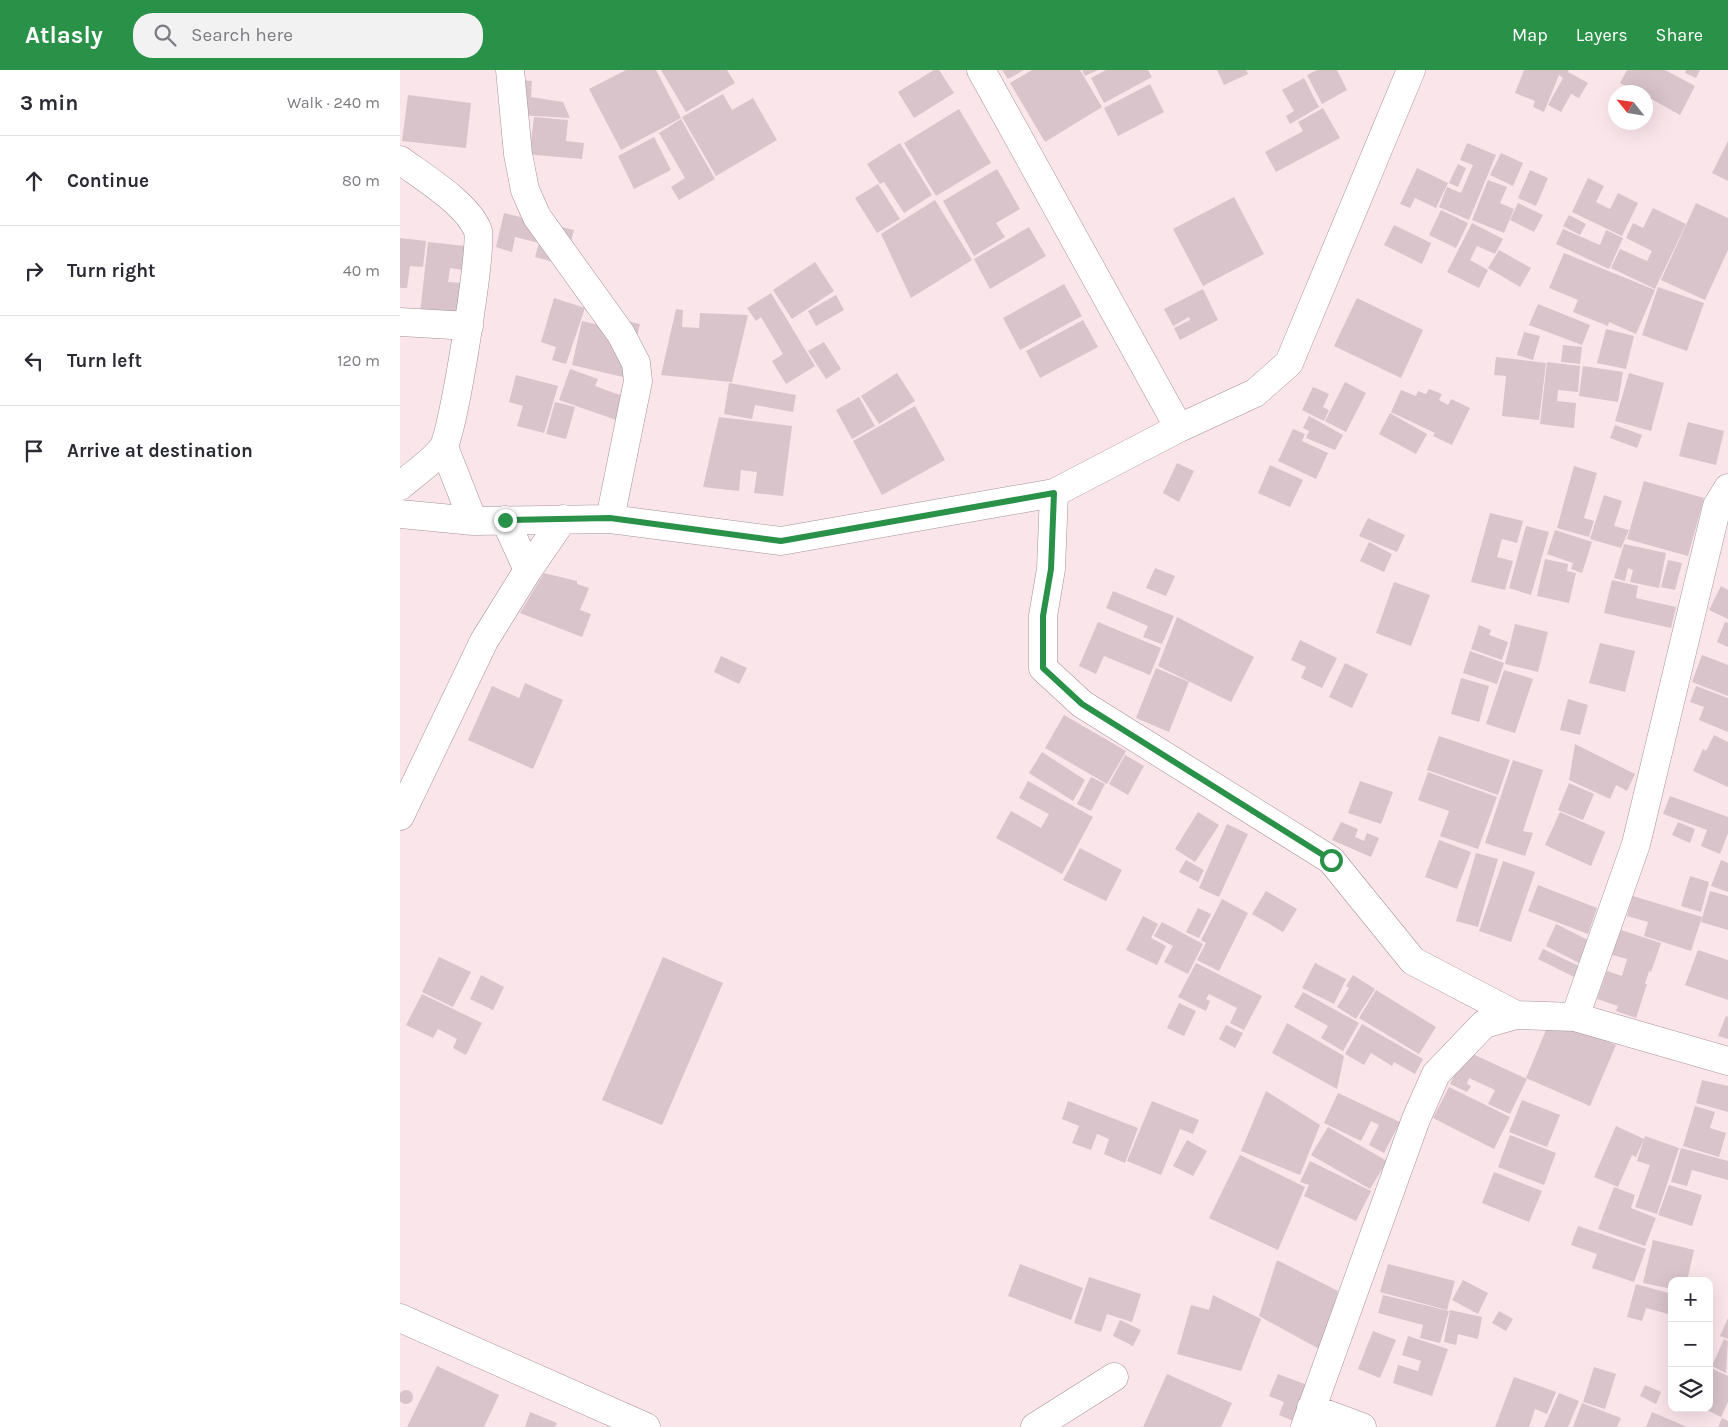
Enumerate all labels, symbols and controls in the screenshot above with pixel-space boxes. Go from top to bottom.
search box [133,13,483,58]
text: Atlasly [25,21,103,49]
icon: search [151,21,179,49]
text: Search here [191,24,293,46]
text: Map [1512,24,1548,46]
text: Layers [1576,24,1628,46]
text: Share [1656,24,1703,46]
north arrow [1608,85,1653,130]
text: 3 min [20,91,78,115]
text: Walk · 240 m [287,93,380,112]
icon: ahead [20,167,48,195]
text: Continue [67,170,149,192]
text: 80 m [342,171,380,190]
icon: right [20,257,48,285]
text: Turn right [67,260,156,282]
text: 40 m [343,261,380,280]
icon: left [20,347,48,375]
text: Turn left [67,350,142,372]
text: 120 m [337,351,380,370]
icon: arrive [20,437,48,465]
text: Arrive at destination [67,440,253,462]
route end [494,509,517,532]
route start [1320,849,1343,872]
map controls [1668,1277,1713,1412]
button: + [1668,1277,1713,1322]
button: − [1668,1322,1713,1367]
button: layers [1668,1367,1713,1412]

